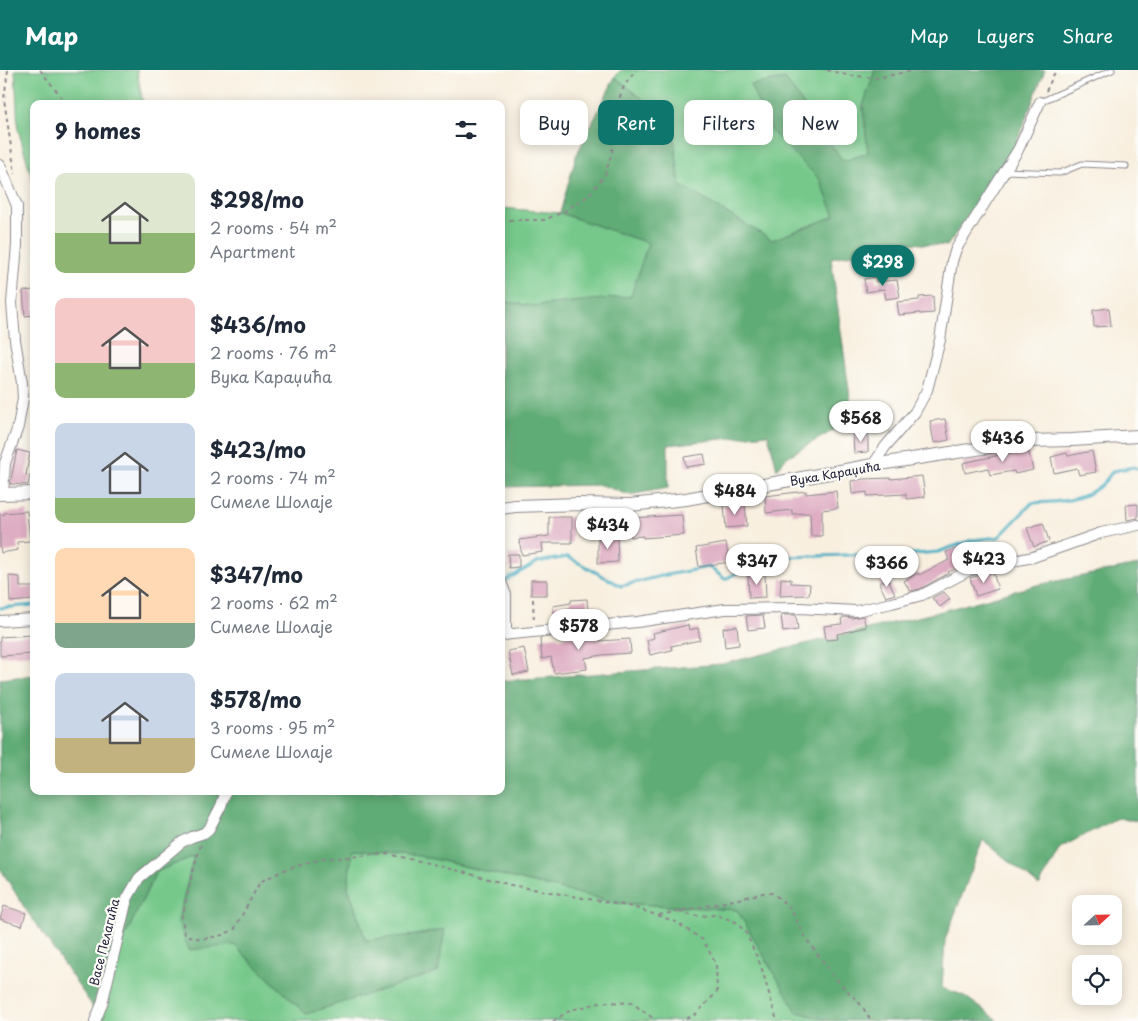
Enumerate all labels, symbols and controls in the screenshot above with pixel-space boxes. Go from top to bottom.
text: Map [25,17,78,53]
text: Map [910,22,949,49]
text: Layers [977,22,1034,49]
text: Share [1062,22,1113,49]
chip: Buy [520,100,588,145]
chip: Rent [598,100,674,145]
chip: Filters [684,100,773,145]
chip: New [783,100,857,145]
text: 9 homes [55,114,141,146]
icon: filters [452,116,480,144]
text: $298/mo [210,183,304,215]
icon: home [95,193,155,253]
text: 2 rooms · 54 m² [210,215,337,239]
text: Apartment [210,239,295,263]
pin: $298 [853,244,913,287]
text: $298 [862,249,904,273]
text: $436/mo [210,308,306,340]
icon: home [95,318,155,378]
text: 2 rooms · 76 m² [210,340,337,364]
text: Вука Караџића [210,364,332,388]
pin: $568 [831,400,891,443]
text: $568 [840,405,882,429]
pin: $436 [973,420,1033,463]
text: $436 [982,425,1024,449]
text: $423/mo [210,433,306,465]
icon: home [95,443,155,503]
street label: Вука Караџића [788,456,882,490]
text: 2 rooms · 74 m² [210,465,336,489]
pin: $484 [705,474,765,516]
text: $484 [714,478,756,502]
text: Симеле Шолаје [210,489,333,513]
pin: $434 [578,508,638,550]
text: $434 [587,512,629,536]
pin: $423 [954,542,1014,584]
pin: $347 [727,544,787,586]
pin: $366 [857,546,917,588]
text: $423 [963,546,1005,570]
text: $347 [737,548,777,572]
text: $366 [866,550,908,574]
text: $347/mo [210,558,303,590]
icon: home [95,568,155,628]
text: 2 rooms · 62 m² [210,590,338,614]
pin: $578 [549,608,609,651]
text: $578 [559,613,599,637]
text: Симеле Шолаје [210,614,333,638]
text: $578/mo [210,683,301,715]
icon: home [95,693,155,753]
text: 3 rooms · 95 m² [210,715,335,739]
text: Симеле Шолаје [210,739,333,763]
north arrow [1072,895,1122,945]
map controls [1072,895,1122,1005]
street label: Васе Пелагића [84,896,124,987]
button: locate [1072,955,1122,1005]

